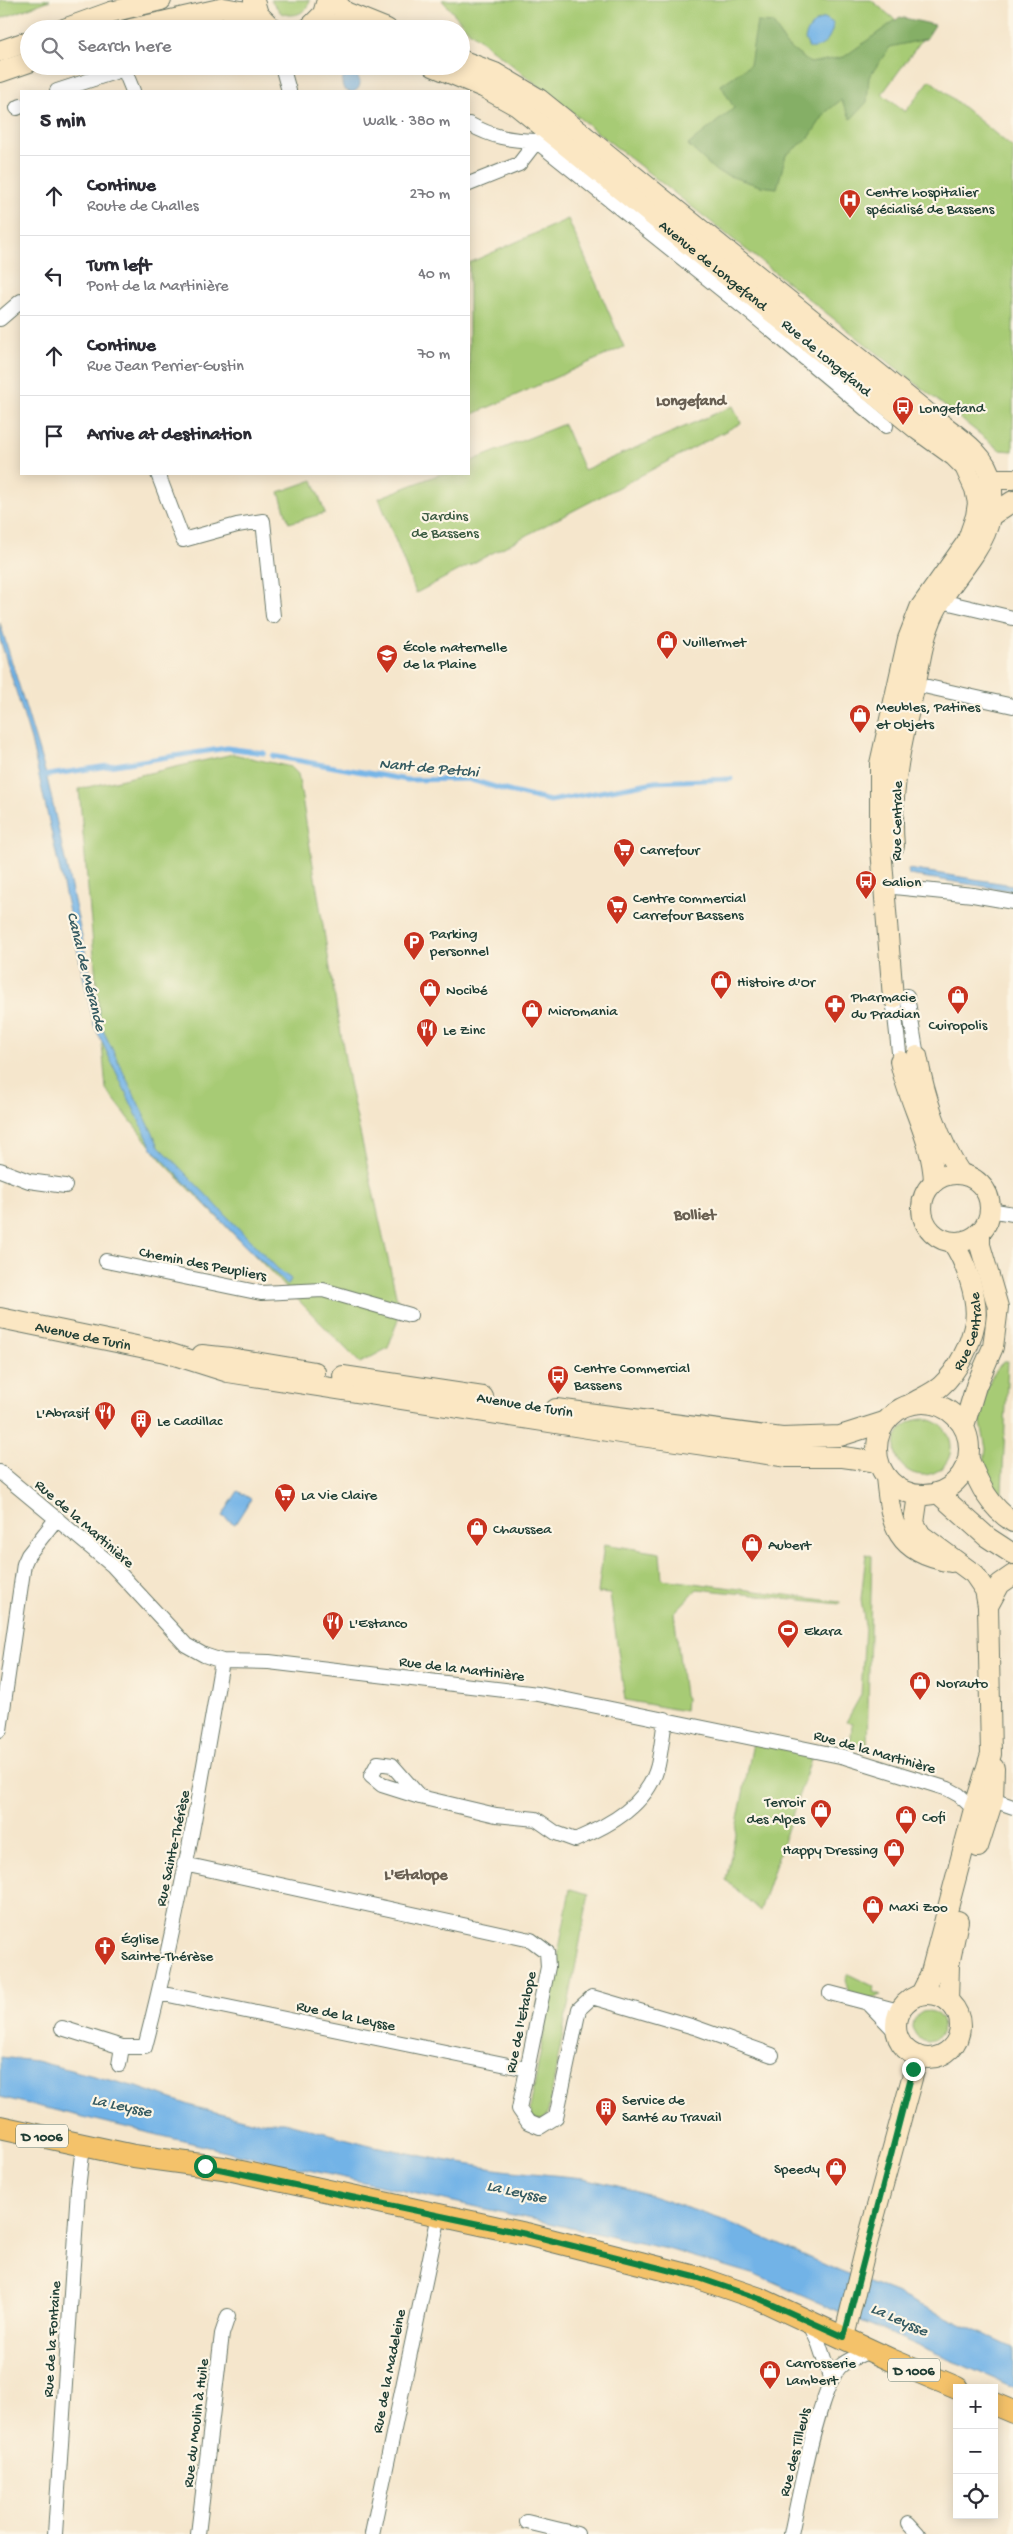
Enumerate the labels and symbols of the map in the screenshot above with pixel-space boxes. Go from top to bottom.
place label: Centre hospitalier spécialisé de Bassens [866,184,995,219]
hospital icon: Centre hospitalier spécialisé de Bassens [838,188,862,219]
street label: Avenue de Longefand [654,217,771,316]
street label: Rue de Longefand [777,316,875,402]
district label: Longefand [656,392,728,412]
bus stop icon: Longefand [891,395,915,426]
place label: Longefand [919,400,986,418]
park label: Jardins de Bassens [411,508,479,543]
shop icon: Vuillermet [655,629,679,660]
place label: Vuillermet [682,634,748,652]
place label: École maternelle de la Plaine [403,639,507,674]
school or university icon: École maternelle de la Plaine [375,643,399,674]
place label: Meubles, Patines et Objets [876,699,981,734]
shop icon: Meubles, Patines et Objets [848,703,872,734]
water label: Nant de Petchi [378,756,481,783]
street label: Rue Centrale [888,781,908,861]
supermarket icon: Carrefour [612,837,636,868]
place label: Carrefour [640,842,701,860]
bus stop icon: Galion [854,869,878,900]
place label: Galion [882,874,921,892]
place label: Centre commercial Carrefour Bassens [633,890,746,925]
supermarket icon: Centre commercial Carrefour Bassens [605,894,629,925]
water label: Canal de Mérande [61,910,109,1034]
place label: Parking personnel [429,926,489,961]
parking icon: Parking personnel [402,930,426,961]
shop icon: Histoire d'Or [709,969,733,1000]
place label: Histoire d'Or [737,974,817,992]
shop icon: Nocibé [418,977,442,1008]
place label: Nocibé [446,982,488,1000]
shop icon: Cuiropolis [946,984,970,1015]
place label: Pharmacie du Pradian [850,989,920,1024]
pharmacy icon: Pharmacie du Pradian [823,993,847,1024]
shop icon: Micromania [520,998,544,1029]
place label: Micromania [548,1003,618,1021]
restaurant icon: Le Zinc [415,1017,439,1048]
place label: Cuiropolis [929,1017,988,1035]
place label: Le Zinc [443,1022,486,1040]
district label: Bolliet [673,1207,717,1226]
street label: Chemin des Peupliers [137,1244,268,1286]
street label: Rue Centrale [950,1291,987,1374]
street label: Avenue de Turin [33,1318,132,1356]
place label: Centre Commercial Bassens [573,1360,690,1395]
bus stop icon: Centre Commercial Bassens [546,1364,570,1395]
street label: Avenue de Turin [475,1389,574,1422]
restaurant icon: L'Abrasif [93,1400,117,1431]
place label: L'Abrasif [36,1405,90,1423]
building icon: Le Cadillac [129,1408,153,1439]
place label: Le Cadillac [157,1413,223,1431]
street label: Rue de la Martinière [30,1476,137,1573]
supermarket icon: La Vie Claire [273,1482,297,1513]
place label: La Vie Claire [301,1487,378,1505]
shop icon: Chaussea [465,1516,489,1547]
place label: Chaussea [493,1521,552,1539]
shop icon: Aubert [740,1532,764,1563]
place label: Aubert [768,1537,813,1555]
restaurant icon: L'Estanco [321,1610,345,1641]
place label: L'Estanco [349,1615,408,1633]
sports icon: Ekara [776,1618,800,1649]
place label: Ekara [804,1623,843,1641]
street label: Rue de la Martinière [398,1653,526,1687]
shop icon: Norauto [908,1670,932,1701]
place label: Norauto [936,1675,988,1693]
street label: Rue de la Martinière [811,1727,938,1779]
street label: Rue Sainte-Thérèse [153,1788,195,1908]
place label: Terroir des Alpes [747,1794,807,1829]
shop icon: Terroir des Alpes [809,1798,833,1829]
shop icon: Cofi [894,1804,918,1835]
place label: Cofi [922,1809,946,1827]
shop icon: Happy Dressing [882,1837,906,1868]
place label: Happy Dressing [783,1842,878,1860]
district label: L'Etalope [384,1867,448,1886]
shop icon: Maxi Zoo [861,1894,885,1925]
place label: Maxi Zoo [889,1899,948,1917]
place label: Église Sainte-Thérèse [121,1931,213,1966]
church icon: Église Sainte-Thérèse [93,1935,117,1966]
street label: Rue de l'Etalope [502,1970,542,2075]
street label: Rue de la Leysse [294,1998,397,2036]
route end [902,2058,925,2081]
water label: La Leysse [90,2092,154,2123]
place label: Service de Santé au Travail [622,2092,722,2127]
building icon: Service de Santé au Travail [594,2096,618,2127]
road number: D 1006 [16,2124,68,2148]
route start [194,2155,217,2178]
shop icon: Speedy [824,2156,848,2187]
place label: Speedy [774,2161,821,2179]
water label: La Leysse [485,2178,549,2209]
street label: Rue de la Fontaine [40,2280,66,2398]
water label: La Leysse [867,2300,931,2342]
street label: Rue de la Madeleine [369,2308,411,2435]
place label: Carrosserie Lambert [786,2355,856,2390]
street label: Rue du Moulin à Huile [180,2357,214,2489]
road number: D 1006 [888,2358,940,2382]
shop icon: Carrosserie Lambert [758,2359,782,2390]
street label: Rue des Tilleuls [776,2406,816,2499]

